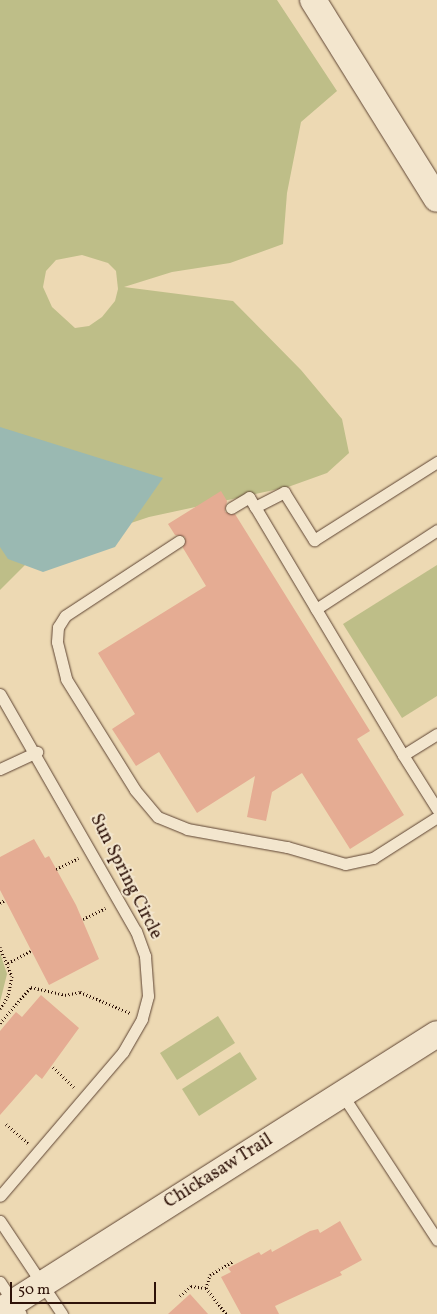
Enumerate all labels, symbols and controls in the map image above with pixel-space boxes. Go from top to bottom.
street label: Sun Spring Circle [84,811,166,943]
street label: Chickasaw Trail [160,1130,278,1214]
scale bar [12,1272,159,1304]
text: 50 m [18,1280,50,1301]

